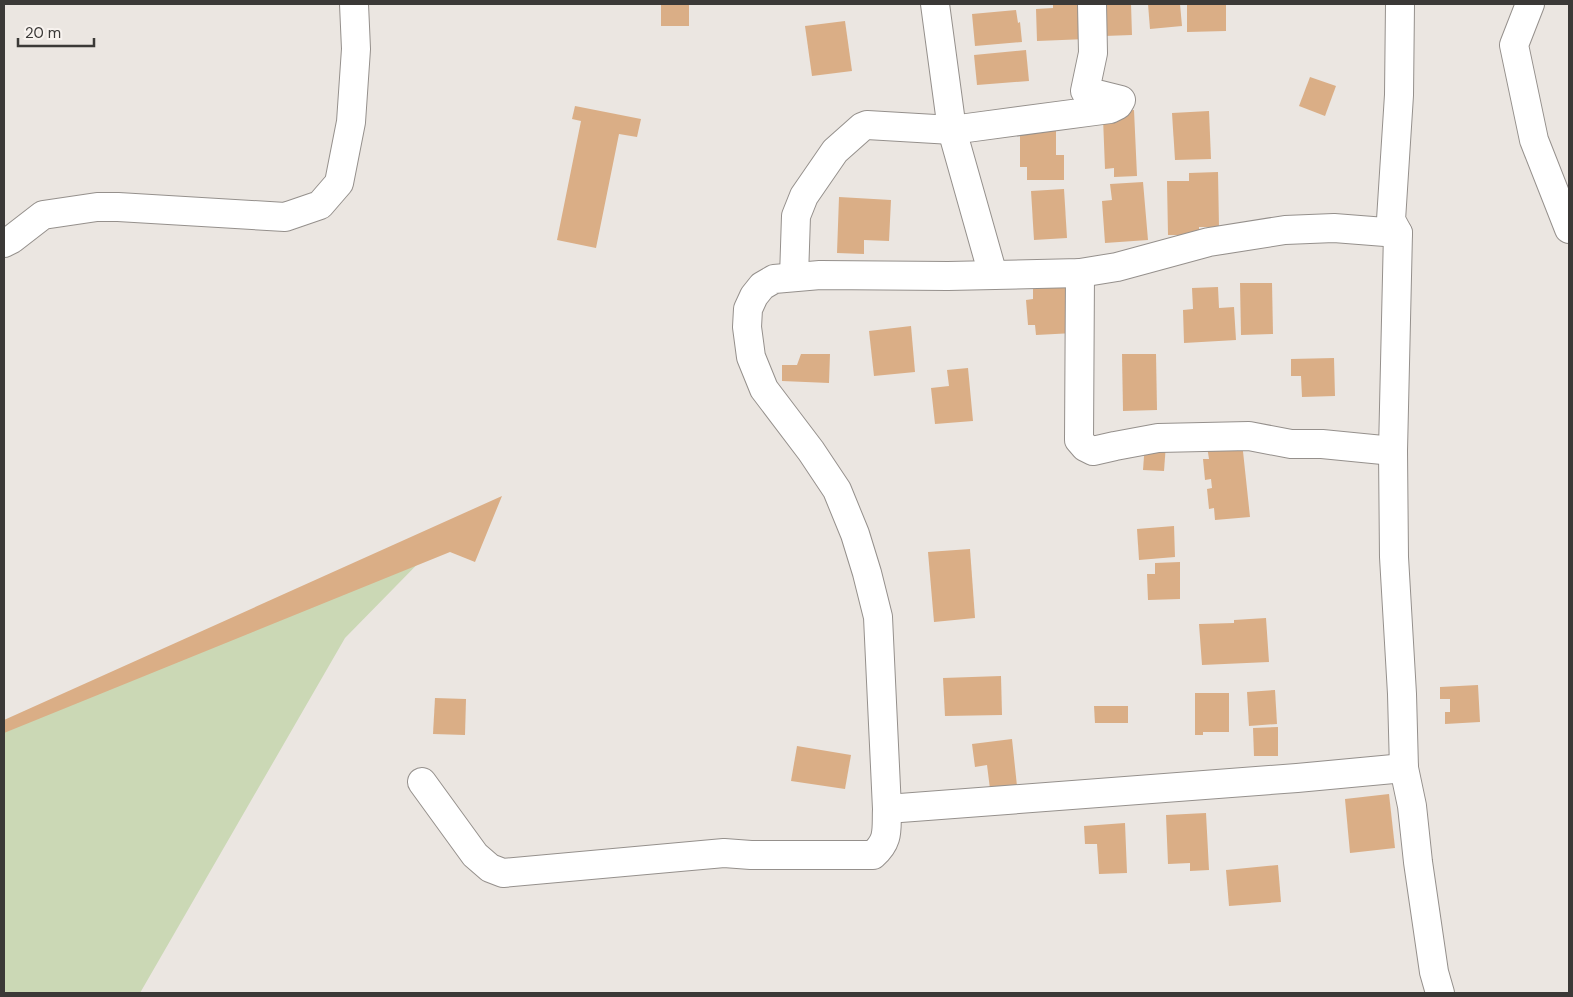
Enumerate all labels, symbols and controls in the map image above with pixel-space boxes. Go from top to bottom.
scale bar [18,15,94,47]
text: 20 m [25,23,61,43]

